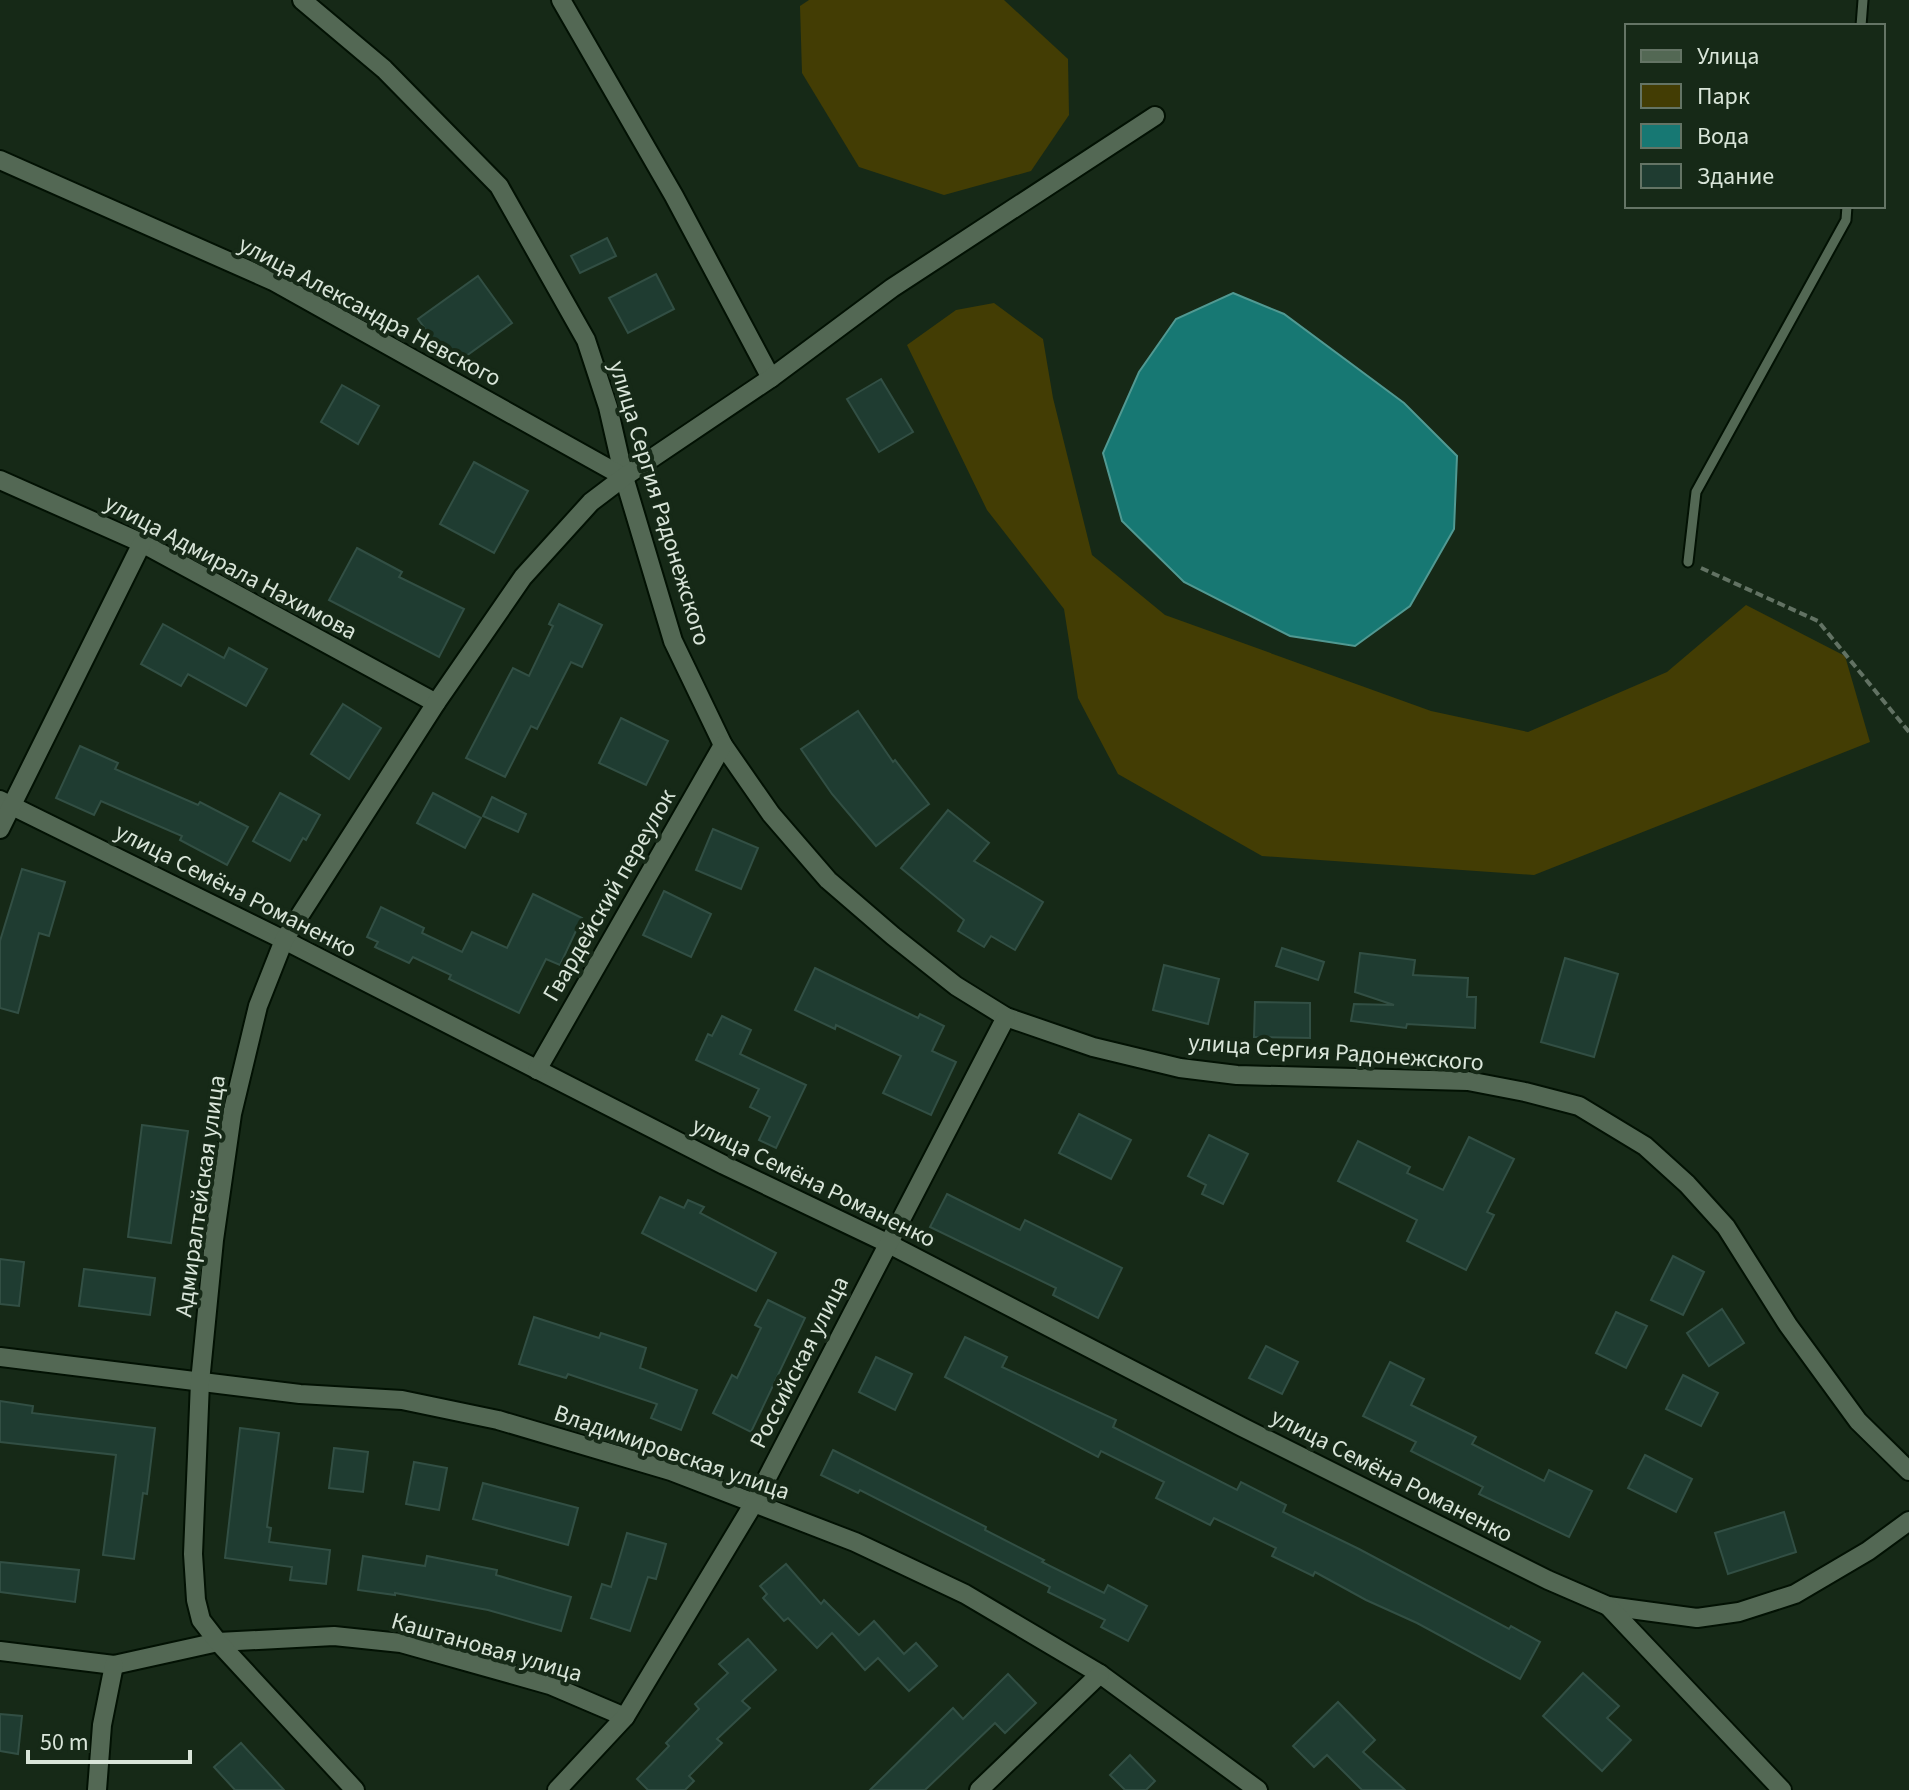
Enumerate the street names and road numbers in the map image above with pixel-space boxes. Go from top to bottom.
street label: улица Александра Невского [232,227,508,396]
street label: улица Сергия Радонежского [599,356,720,650]
street label: улица Адмирала Нахимова [98,486,363,649]
street label: Гвардейский переулок [534,782,685,1008]
street label: улица Семёна Романенко [109,814,363,967]
street label: улица Сергия Радонежского [1187,1025,1485,1080]
street label: Адмиралтейская улица [166,1073,235,1319]
street label: улица Семёна Романенко [686,1108,942,1257]
street label: Российская улица [741,1270,858,1454]
street label: Владимировская улица [549,1396,794,1509]
street label: улица Семёна Романенко [1265,1399,1519,1552]
street label: Каштановая улица [387,1603,587,1692]

